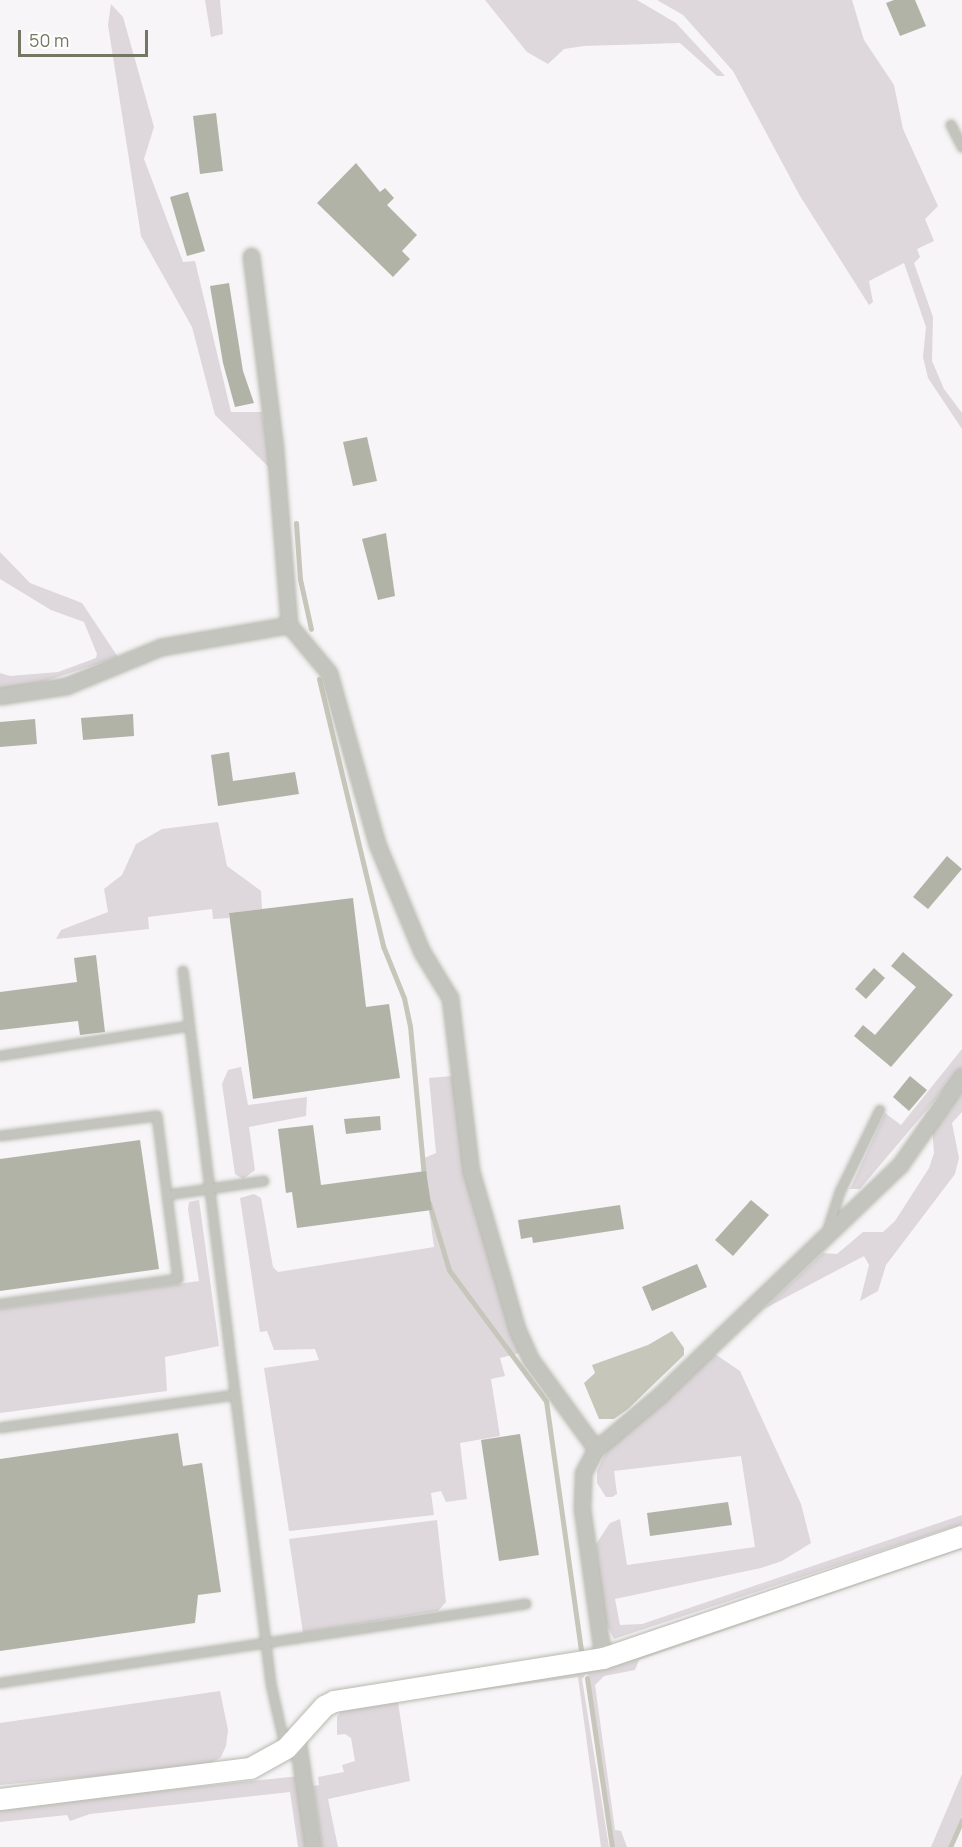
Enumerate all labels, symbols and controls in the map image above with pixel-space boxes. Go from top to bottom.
scale bar [21,18,152,56]
text: 50 m [29,28,69,52]

